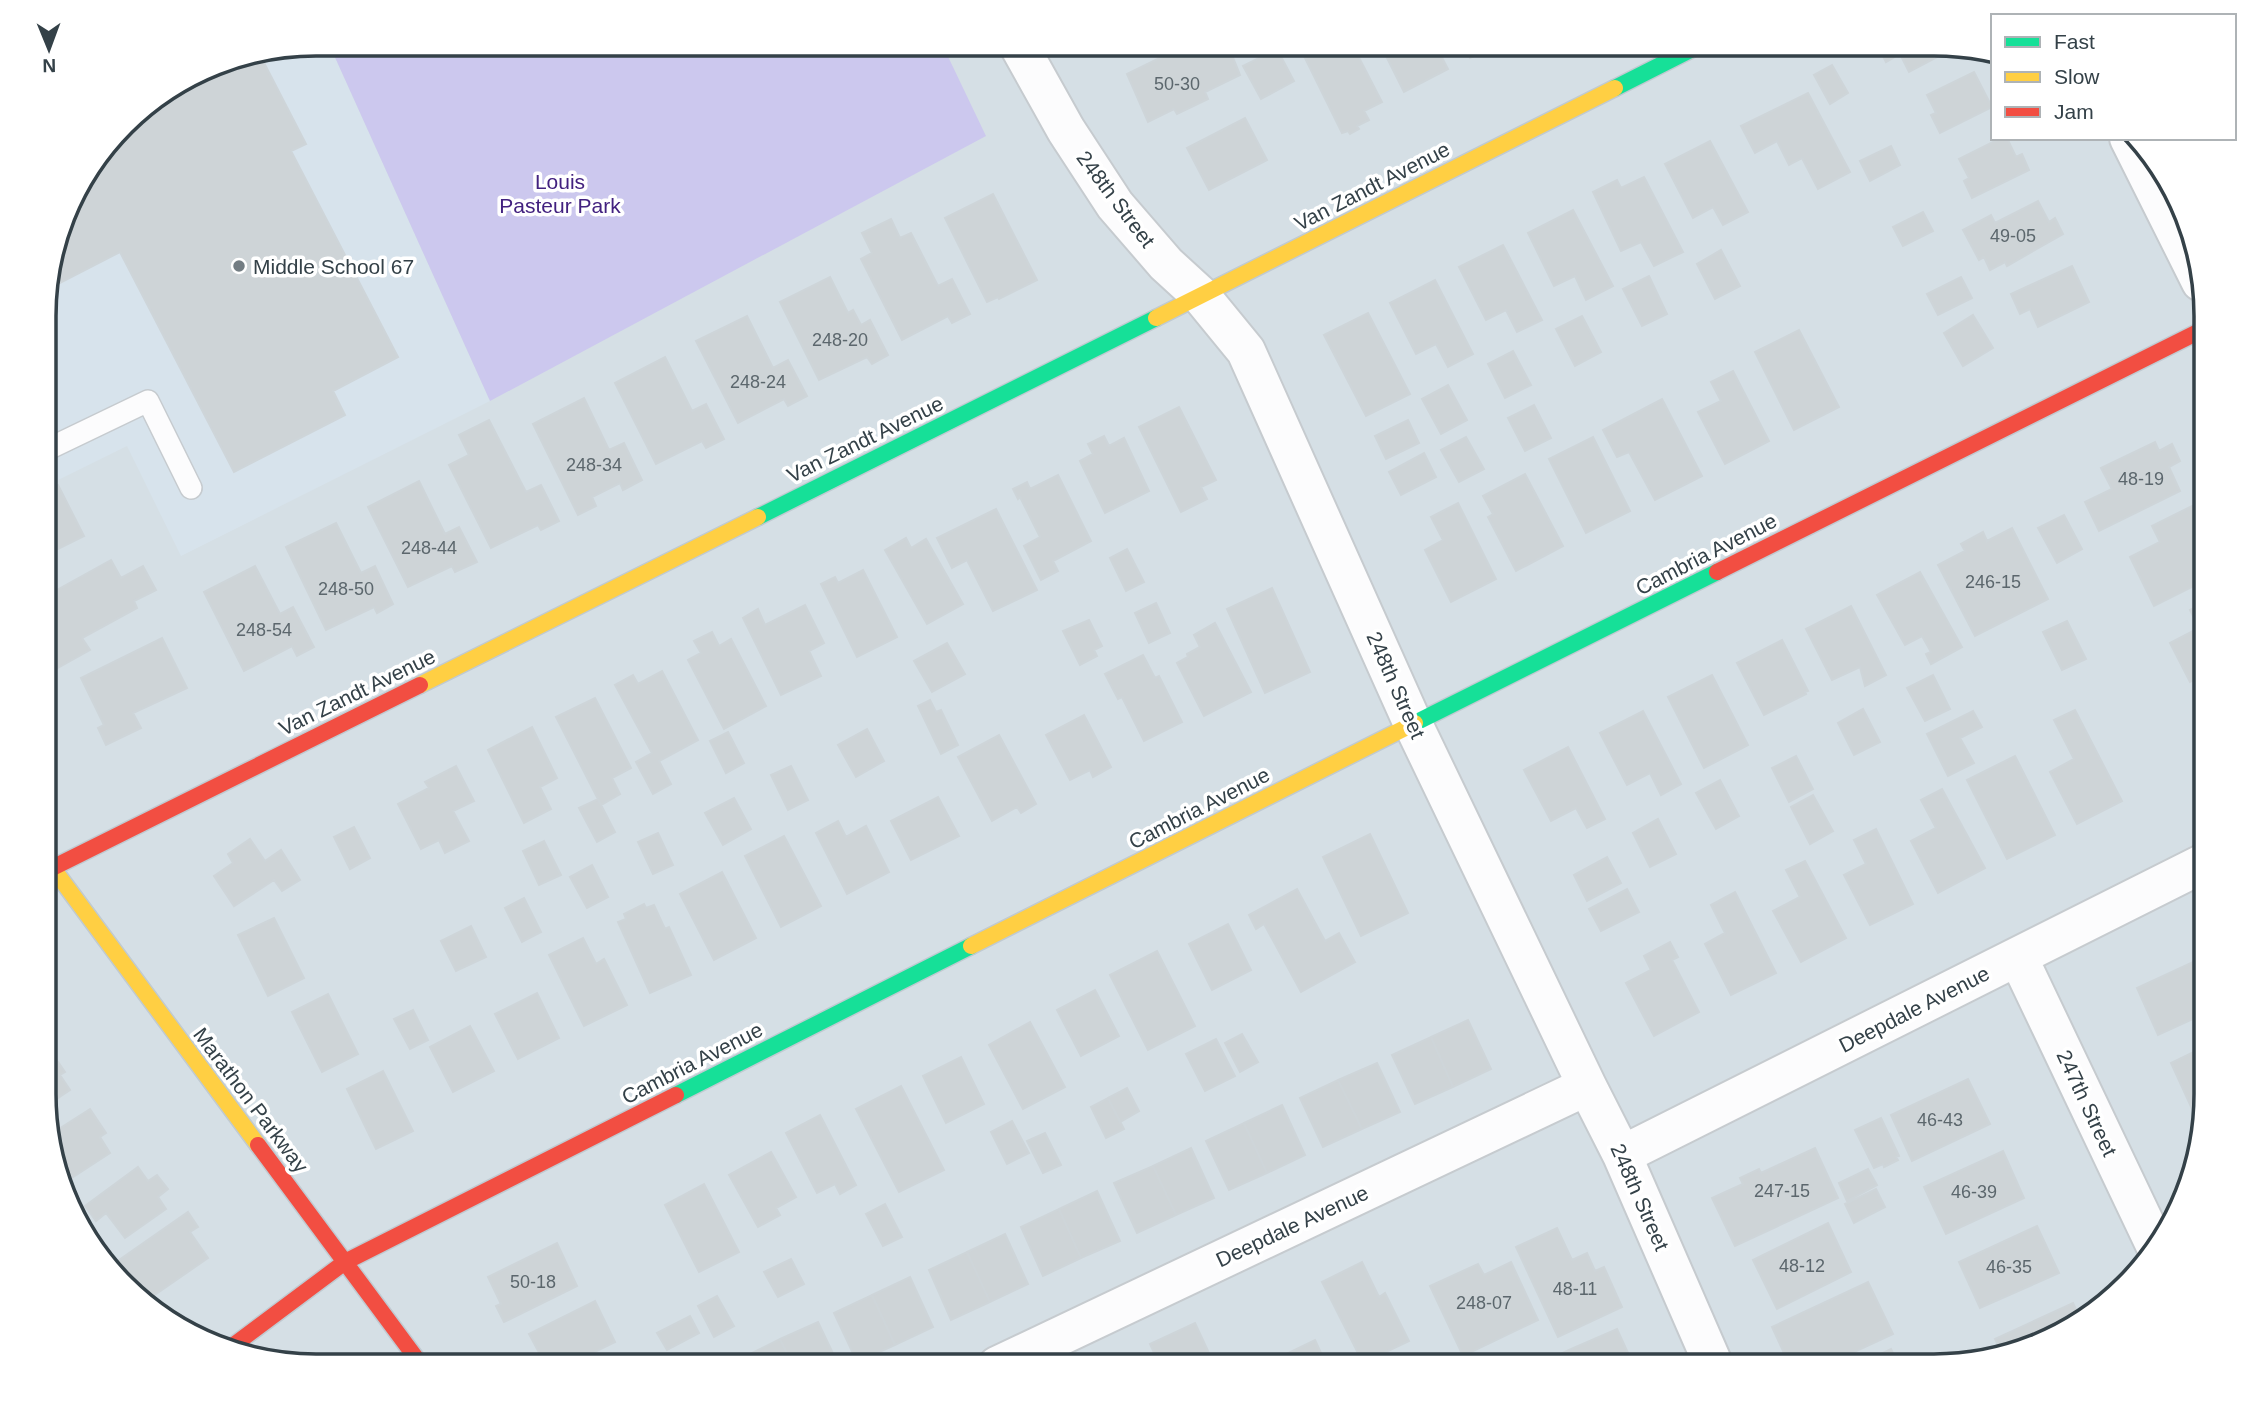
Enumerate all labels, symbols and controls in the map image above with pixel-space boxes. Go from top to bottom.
north arrow [14,14,84,84]
legend [1991,14,2236,140]
text: Fast [2054,30,2095,53]
text: N [42,55,56,76]
text: Slow [2054,65,2100,88]
house number: 50-30 [1154,74,1200,94]
text: Jam [2054,100,2094,123]
street label: Van Zandt Avenue [1291,137,1453,235]
street label: 248th Street [1072,146,1160,252]
park label: Louis Pasteur Park [499,170,621,217]
house number: 49-05 [1990,226,2036,246]
place label: Middle School 67 [253,255,414,278]
marker: Middle School 67 [231,258,247,274]
house number: 248-20 [812,330,868,350]
house number: 248-24 [730,372,786,392]
street label: Van Zandt Avenue [783,391,947,487]
house number: 248-34 [566,455,622,475]
house number: 48-19 [2118,469,2164,489]
street label: Cambria Avenue [1632,509,1780,599]
house number: 248-44 [401,538,457,558]
house number: 246-15 [1965,572,2021,592]
house number: 248-50 [318,579,374,599]
house number: 248-54 [236,620,292,640]
street label: 248th Street [1362,628,1430,742]
street label: Van Zandt Avenue [275,644,439,740]
street label: Cambria Avenue [1125,763,1273,853]
street label: Deepdale Avenue [1835,961,1993,1057]
street label: Cambria Avenue [618,1018,766,1108]
street label: Marathon Parkway [189,1023,313,1177]
street label: 247th Street [2052,1046,2122,1160]
house number: 46-43 [1917,1110,1963,1130]
street label: 248th Street [1606,1140,1674,1254]
street label: Deepdale Avenue [1212,1181,1372,1271]
house number: 247-15 [1754,1181,1810,1201]
house number: 46-39 [1951,1182,1997,1202]
house number: 48-12 [1779,1256,1825,1276]
house number: 46-35 [1986,1257,2032,1277]
house number: 50-18 [510,1272,556,1292]
house number: 48-11 [1553,1279,1597,1299]
house number: 248-07 [1456,1293,1512,1313]

